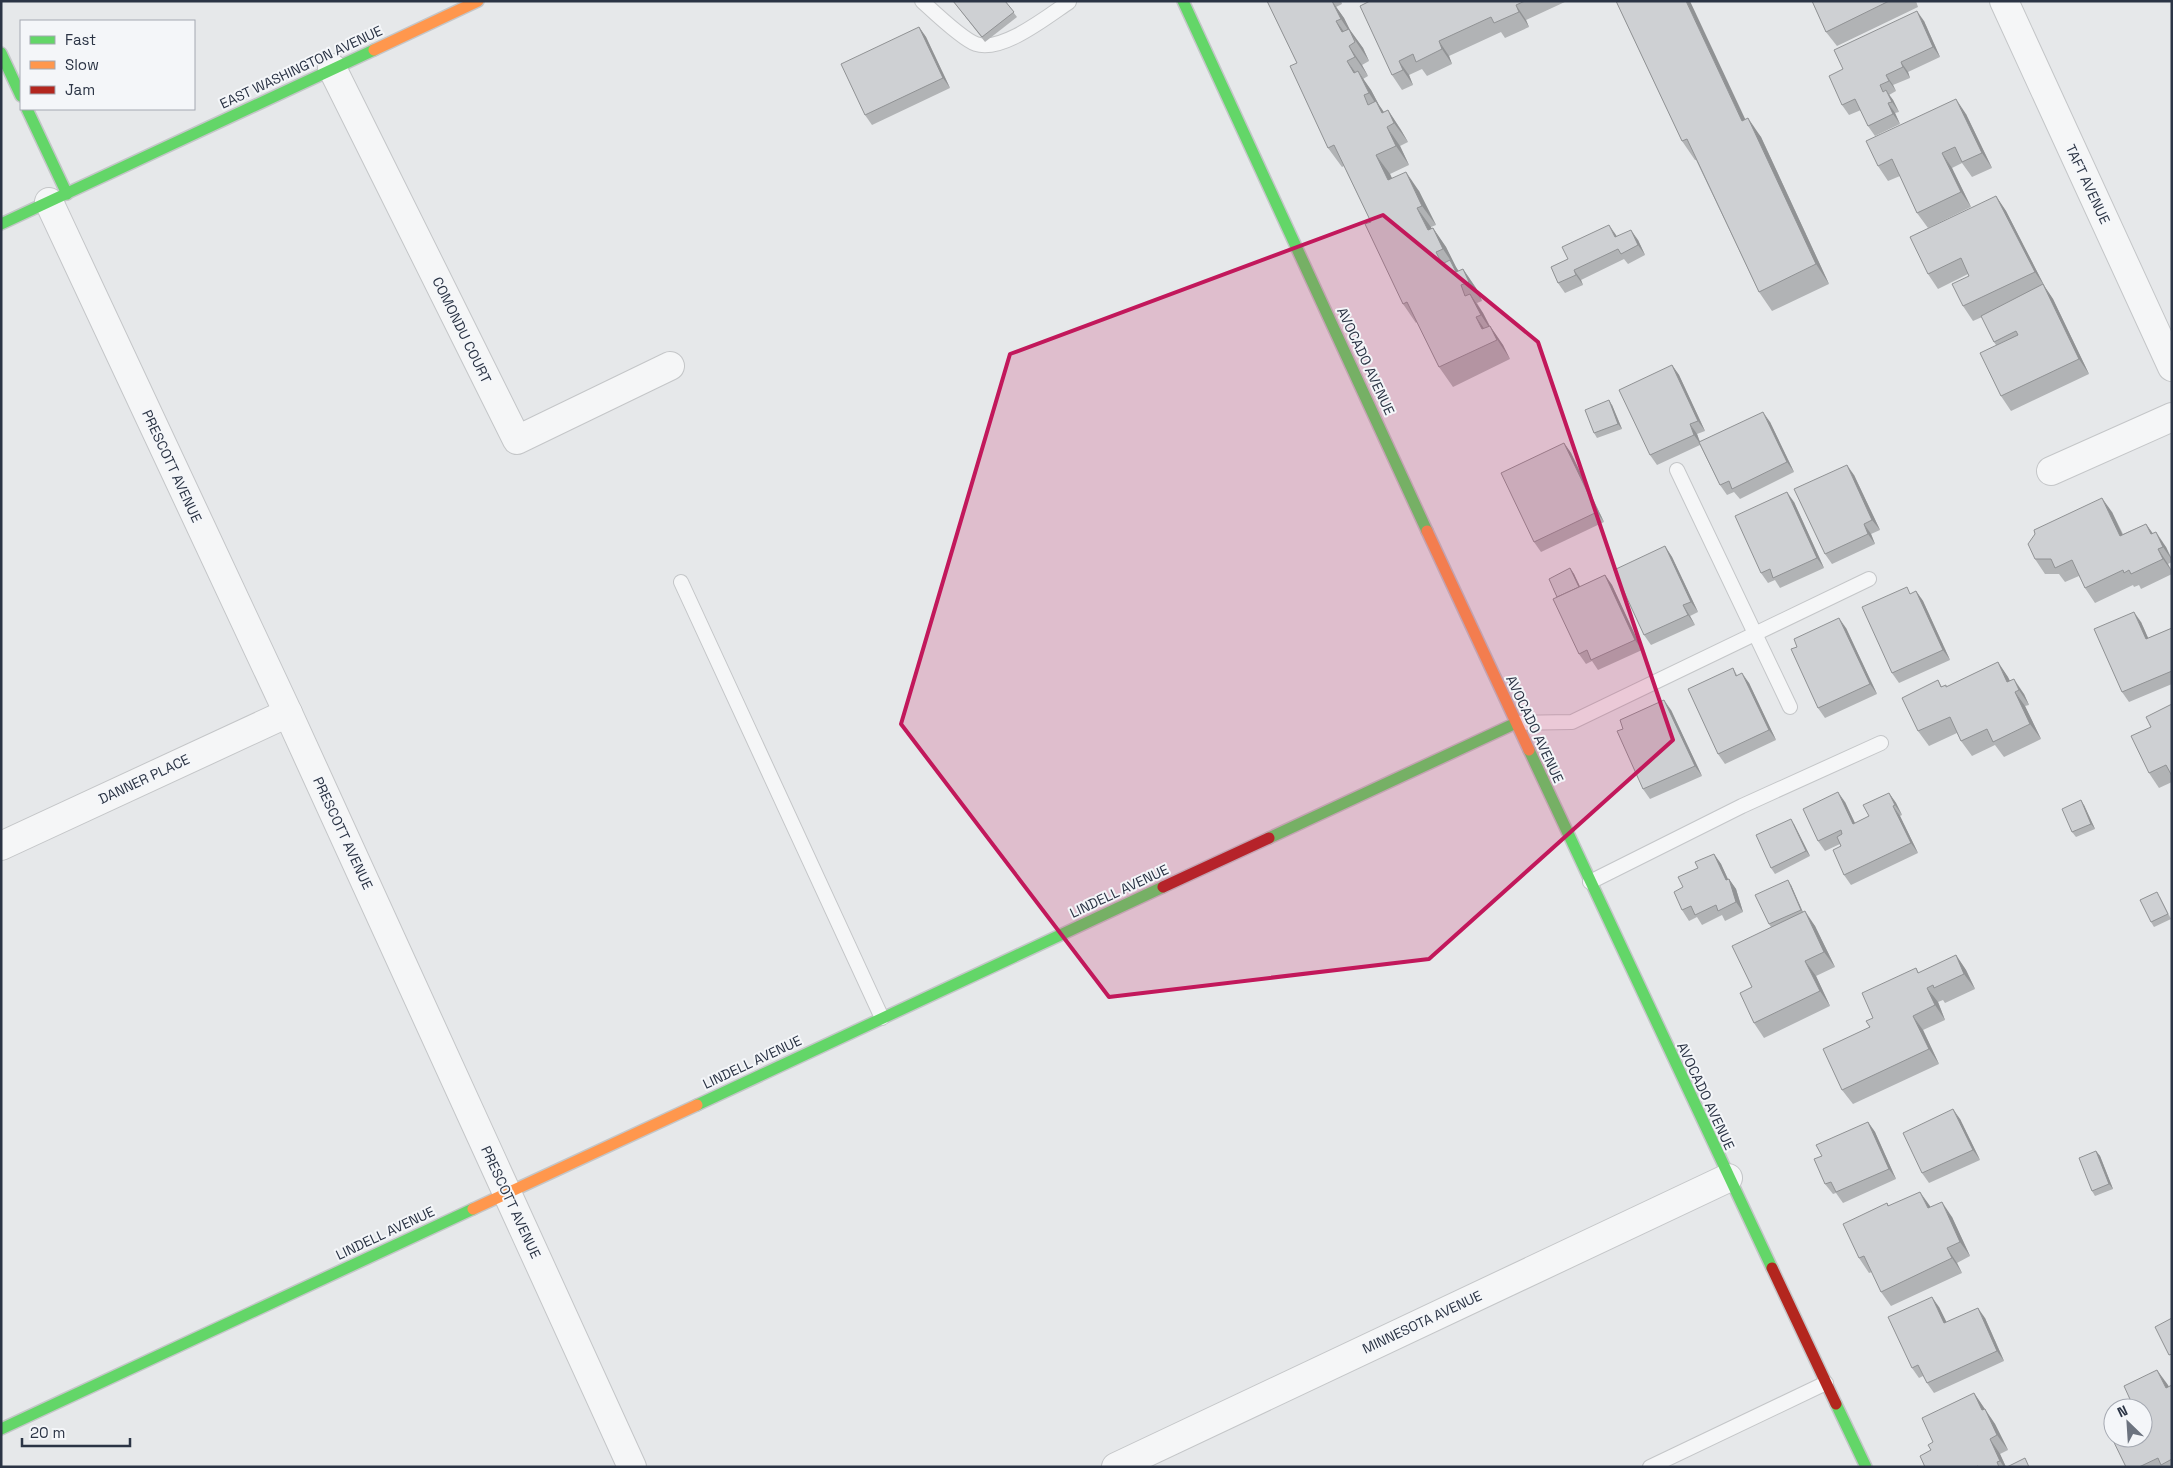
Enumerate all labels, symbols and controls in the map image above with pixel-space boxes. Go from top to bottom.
legend [20,20,195,110]
street label: EAST WASHINGTON AVENUE [217,21,385,113]
text: Fast [65,30,96,49]
text: Slow [65,55,99,74]
text: Jam [65,80,95,99]
street label: TAFT AVENUE [2062,141,2114,227]
street label: COMONDU COURT [428,274,496,386]
street label: AVOCADO AVENUE [1333,304,1399,418]
street label: PRESCOTT AVENUE [138,407,206,525]
street label: AVOCADO AVENUE [1502,672,1568,786]
street label: DANNER PLACE [96,750,193,808]
street label: PRESCOTT AVENUE [309,774,377,892]
street label: LINDELL AVENUE [1067,860,1171,922]
street label: LINDELL AVENUE [700,1031,804,1093]
street label: AVOCADO AVENUE [1673,1039,1739,1153]
street label: PRESCOTT AVENUE [477,1143,545,1261]
street label: LINDELL AVENUE [333,1202,437,1264]
street label: MINNESOTA AVENUE [1359,1286,1485,1358]
north arrow [2103,1398,2153,1448]
text: N [2114,1401,2131,1421]
scale bar [22,1416,130,1448]
text: 20 m [30,1423,65,1442]

